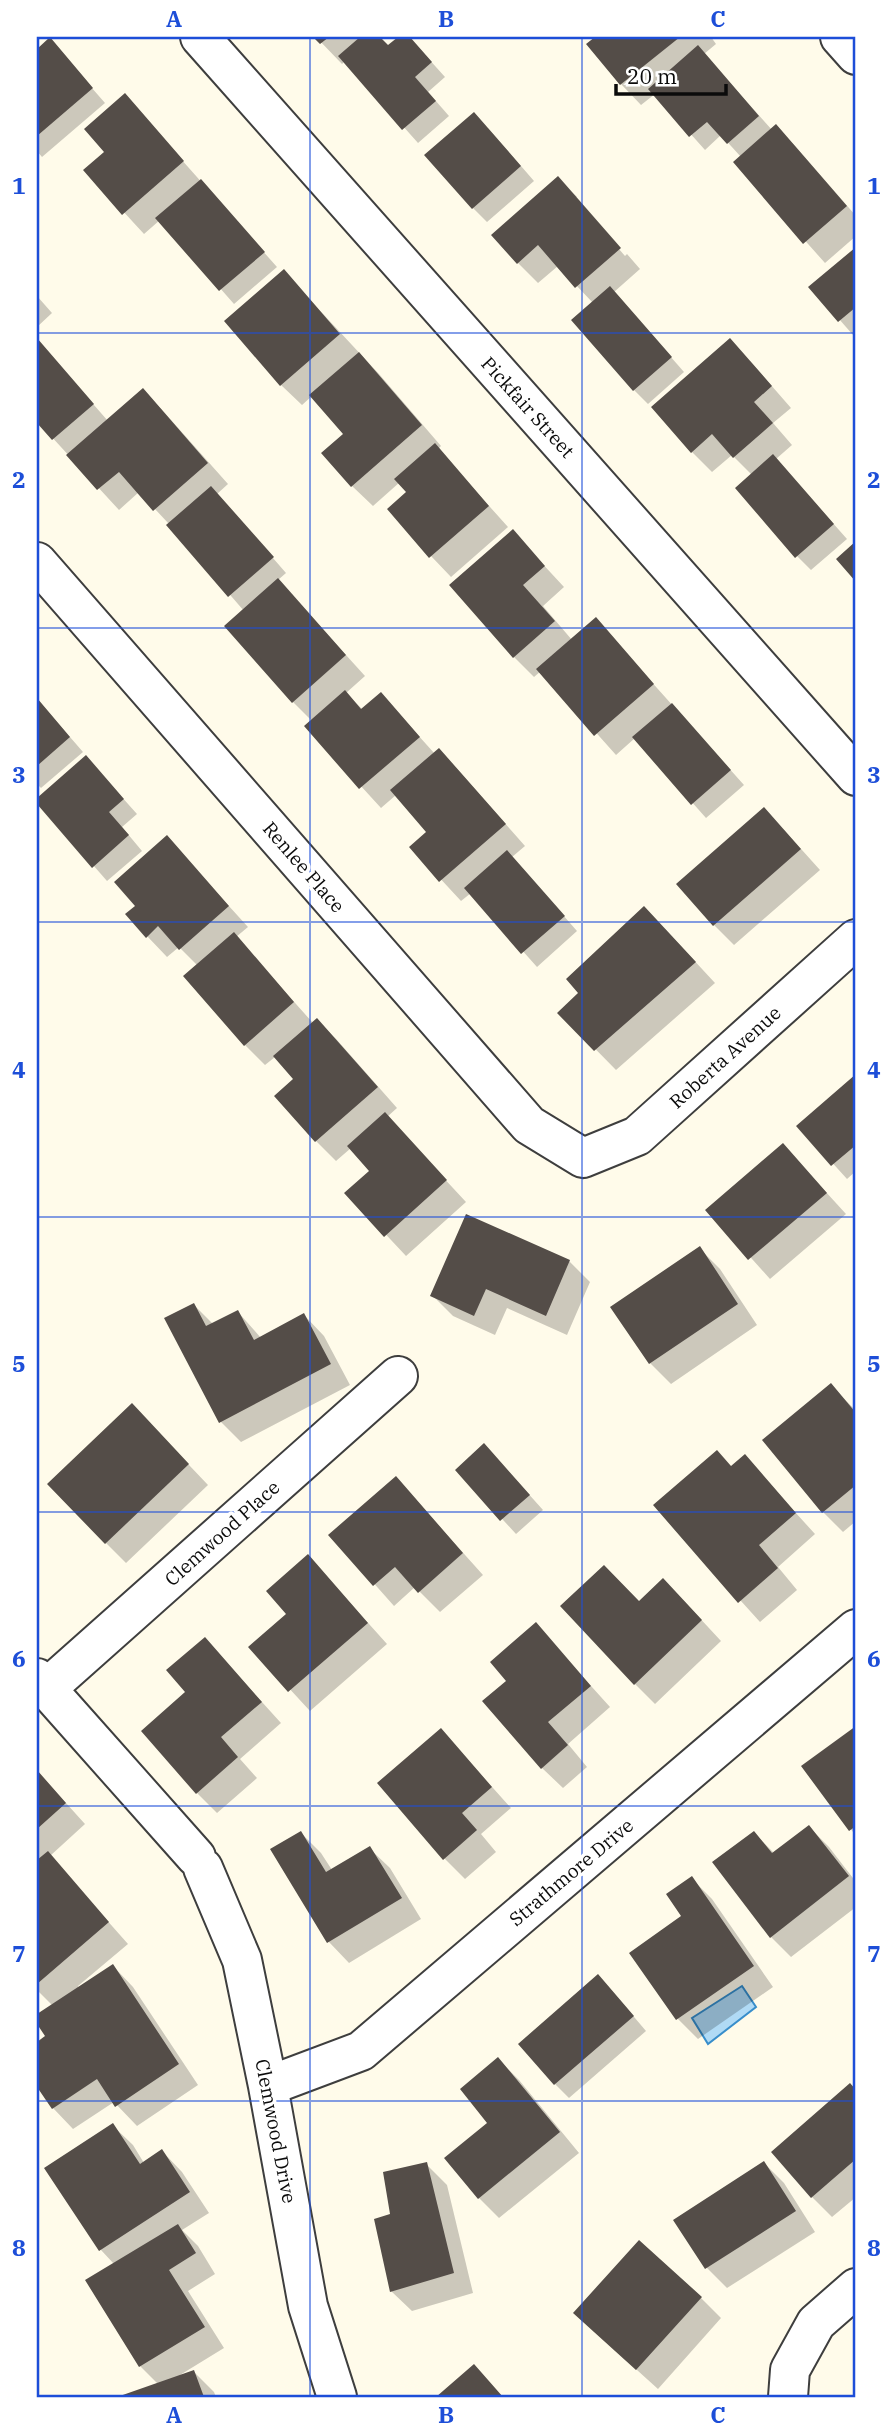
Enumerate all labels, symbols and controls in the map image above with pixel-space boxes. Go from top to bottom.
text: A [166,3,182,33]
text: B [438,3,454,33]
text: C [710,3,726,33]
scale bar [616,52,727,96]
text: 20 m [627,62,677,90]
text: 1 [12,170,26,200]
text: 1 [867,170,881,200]
street label: Pickfair Street [476,351,580,463]
text: 2 [12,464,26,494]
text: 2 [867,464,881,494]
text: 3 [12,759,26,789]
text: 3 [867,759,881,789]
street label: Renlee Place [258,816,350,918]
street label: Roberta Avenue [664,1001,786,1113]
text: 4 [12,1054,26,1084]
text: 4 [867,1054,881,1084]
text: 5 [12,1348,26,1378]
text: 5 [867,1348,881,1378]
street label: Clemwood Place [160,1475,284,1591]
text: 6 [12,1643,26,1673]
text: 6 [867,1643,881,1673]
street label: Strathmore Drive [504,1813,638,1931]
text: 7 [12,1938,26,1968]
text: 7 [867,1938,881,1968]
street label: Clemwood Drive [250,2057,302,2205]
text: 8 [12,2232,26,2262]
text: 8 [867,2232,881,2262]
text: A [166,2399,182,2429]
text: B [438,2399,454,2429]
text: C [710,2399,726,2429]

